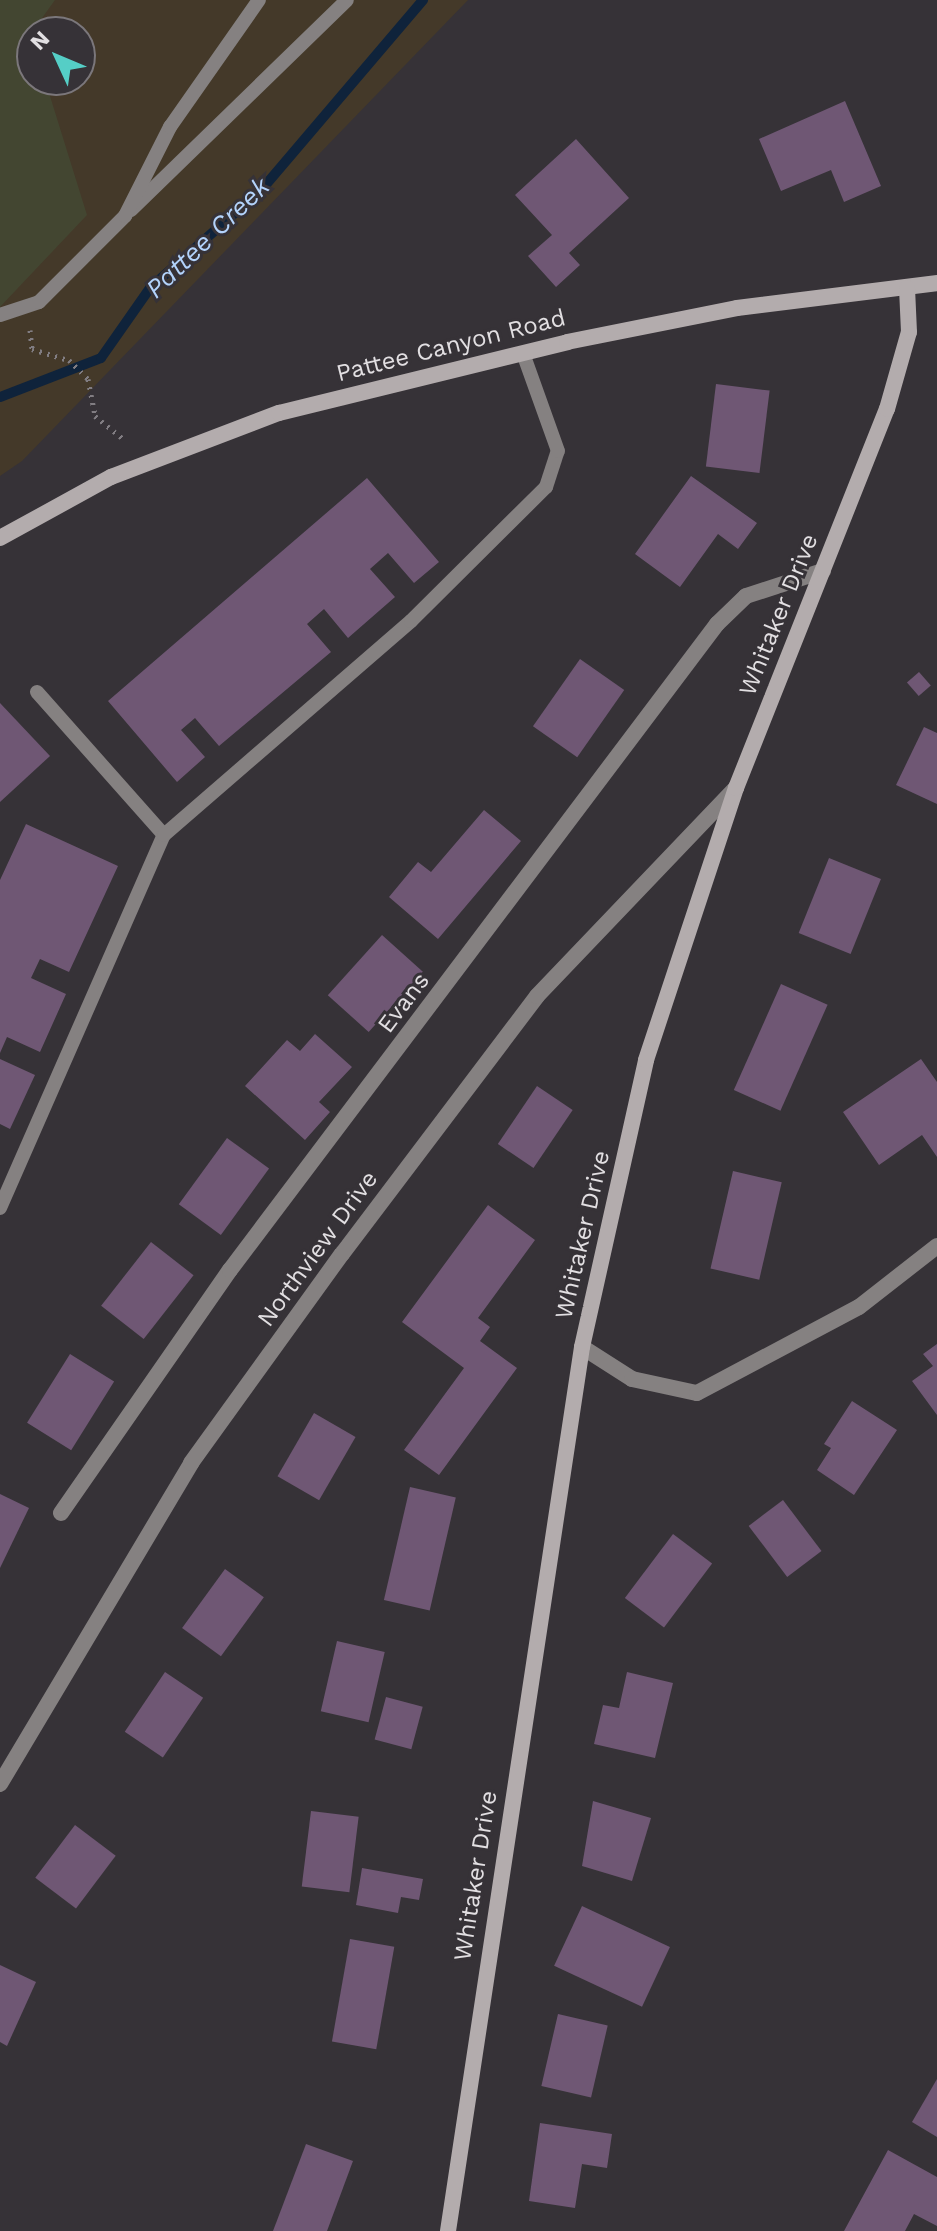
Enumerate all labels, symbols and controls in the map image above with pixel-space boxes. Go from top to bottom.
north arrow [16,16,96,96]
text: N [25,26,54,55]
water label: Pattee Creek [140,171,276,305]
street label: Pattee Canyon Road [333,304,569,388]
street label: Whitaker Drive [733,530,825,700]
street label: Evans [372,967,436,1039]
street label: Whitaker Drive [550,1148,616,1322]
street label: Northview Drive [252,1165,384,1333]
street label: Whitaker Drive [448,1788,504,1964]

